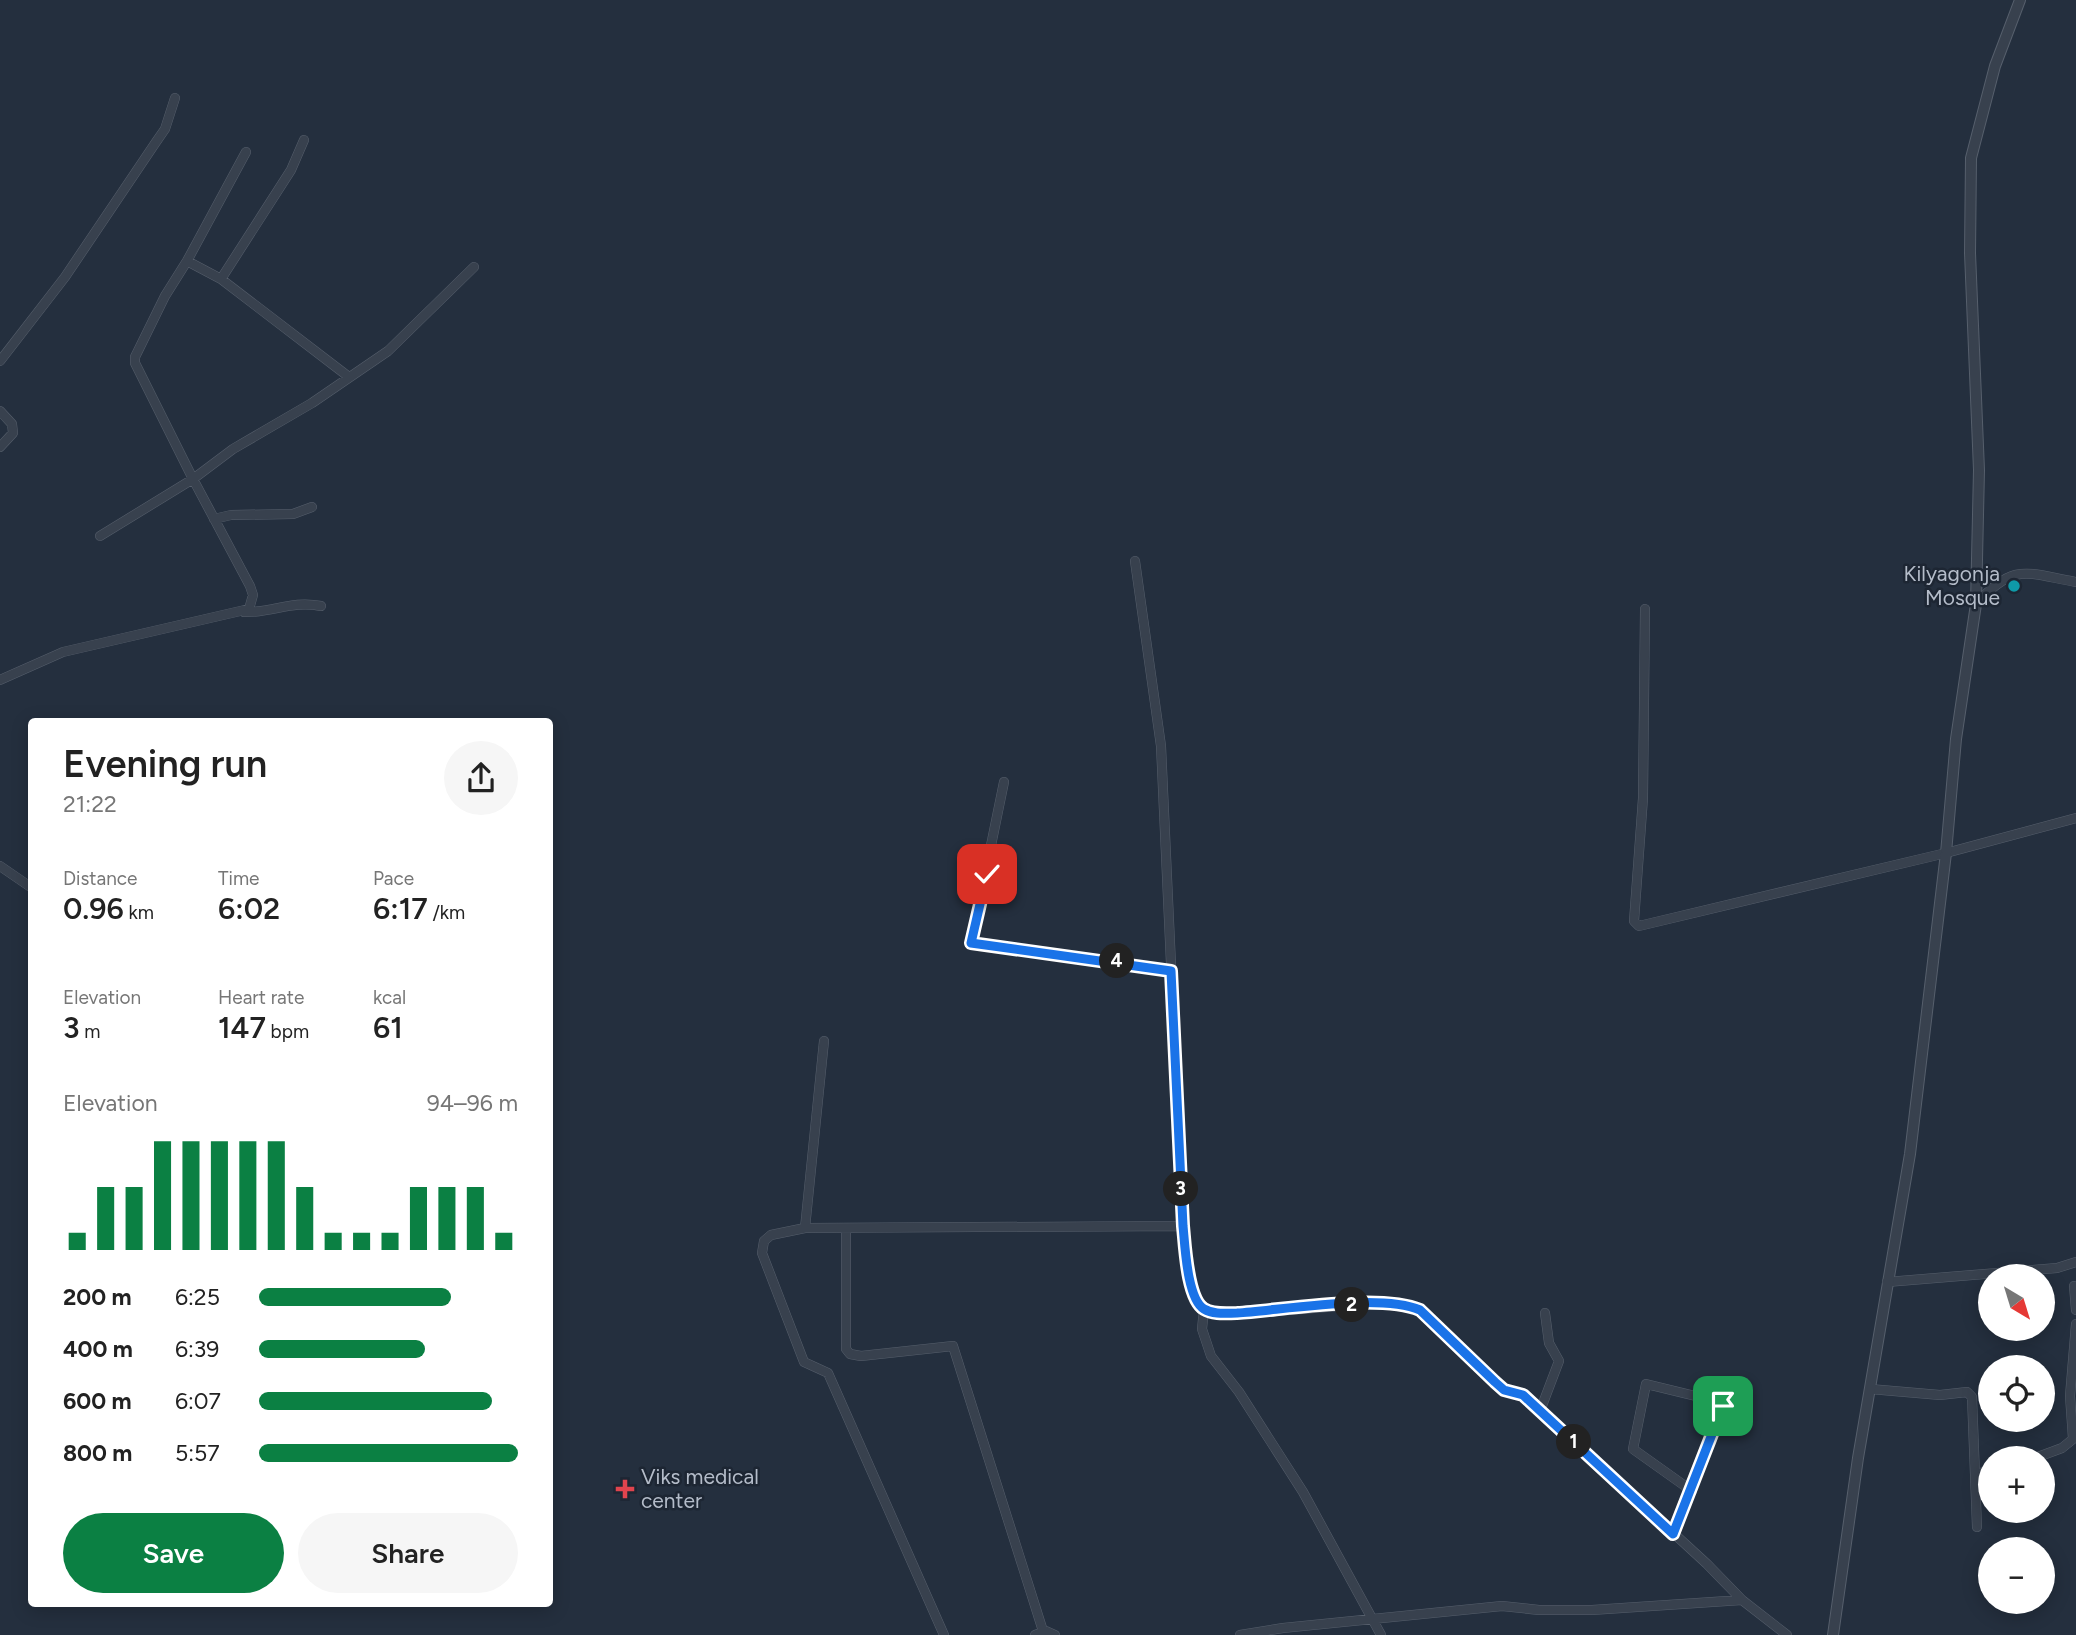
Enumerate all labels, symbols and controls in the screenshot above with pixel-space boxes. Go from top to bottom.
place label: Kilyagonja Mosque [1904,561,2000,610]
marker: Kilyagonja Mosque [2006,578,2022,594]
text: Evening run [63,741,267,787]
button: share [444,741,518,815]
text: 21:22 [63,790,117,818]
pin [957,844,1017,904]
icon: check [968,855,1006,893]
text: Distance [63,867,137,890]
text: Time [218,867,259,890]
text: Pace [373,867,414,890]
text: 0.96 [63,890,124,927]
text: 6:02 [218,890,280,927]
text: 6:17 [373,890,428,927]
text: km [124,901,154,924]
text: /km [428,901,465,924]
pin: 4 [1100,944,1134,978]
text: 4 [1110,949,1123,972]
text: Elevation [63,986,141,1009]
text: Heart rate [218,986,304,1009]
text: kcal [373,986,406,1009]
text: 3 [63,1009,80,1046]
text: 147 [218,1009,266,1046]
text: 61 [373,1009,403,1046]
text: m [80,1020,100,1043]
text: bpm [266,1020,309,1043]
text: Elevation [63,1089,158,1117]
text: 94–96 m [427,1089,518,1117]
pin: 3 [1164,1172,1198,1206]
text: 3 [1175,1177,1186,1200]
north arrow [1978,1264,2054,1340]
map controls [1978,1264,2055,1614]
text: 200 m [63,1283,132,1311]
text: 6:25 [175,1283,220,1311]
pin: 2 [1334,1288,1370,1322]
text: 2 [1346,1293,1357,1316]
text: 400 m [63,1335,133,1363]
text: 6:39 [175,1335,219,1363]
button: locate [1978,1355,2055,1432]
pin [1693,1376,1753,1436]
text: 600 m [63,1387,132,1415]
text: 6:07 [175,1387,221,1415]
icon: arrive [1704,1387,1742,1425]
pin: 1 [1556,1424,1592,1460]
text: 1 [1569,1430,1578,1453]
text: 800 m [63,1439,132,1467]
text: 5:57 [175,1439,220,1467]
button: + [1978,1446,2055,1523]
place label: Viks medical center [641,1464,759,1513]
marker: Viks medical center [615,1479,635,1499]
button: Save [63,1513,284,1593]
button: Share [298,1513,518,1593]
button: − [1978,1537,2055,1614]

